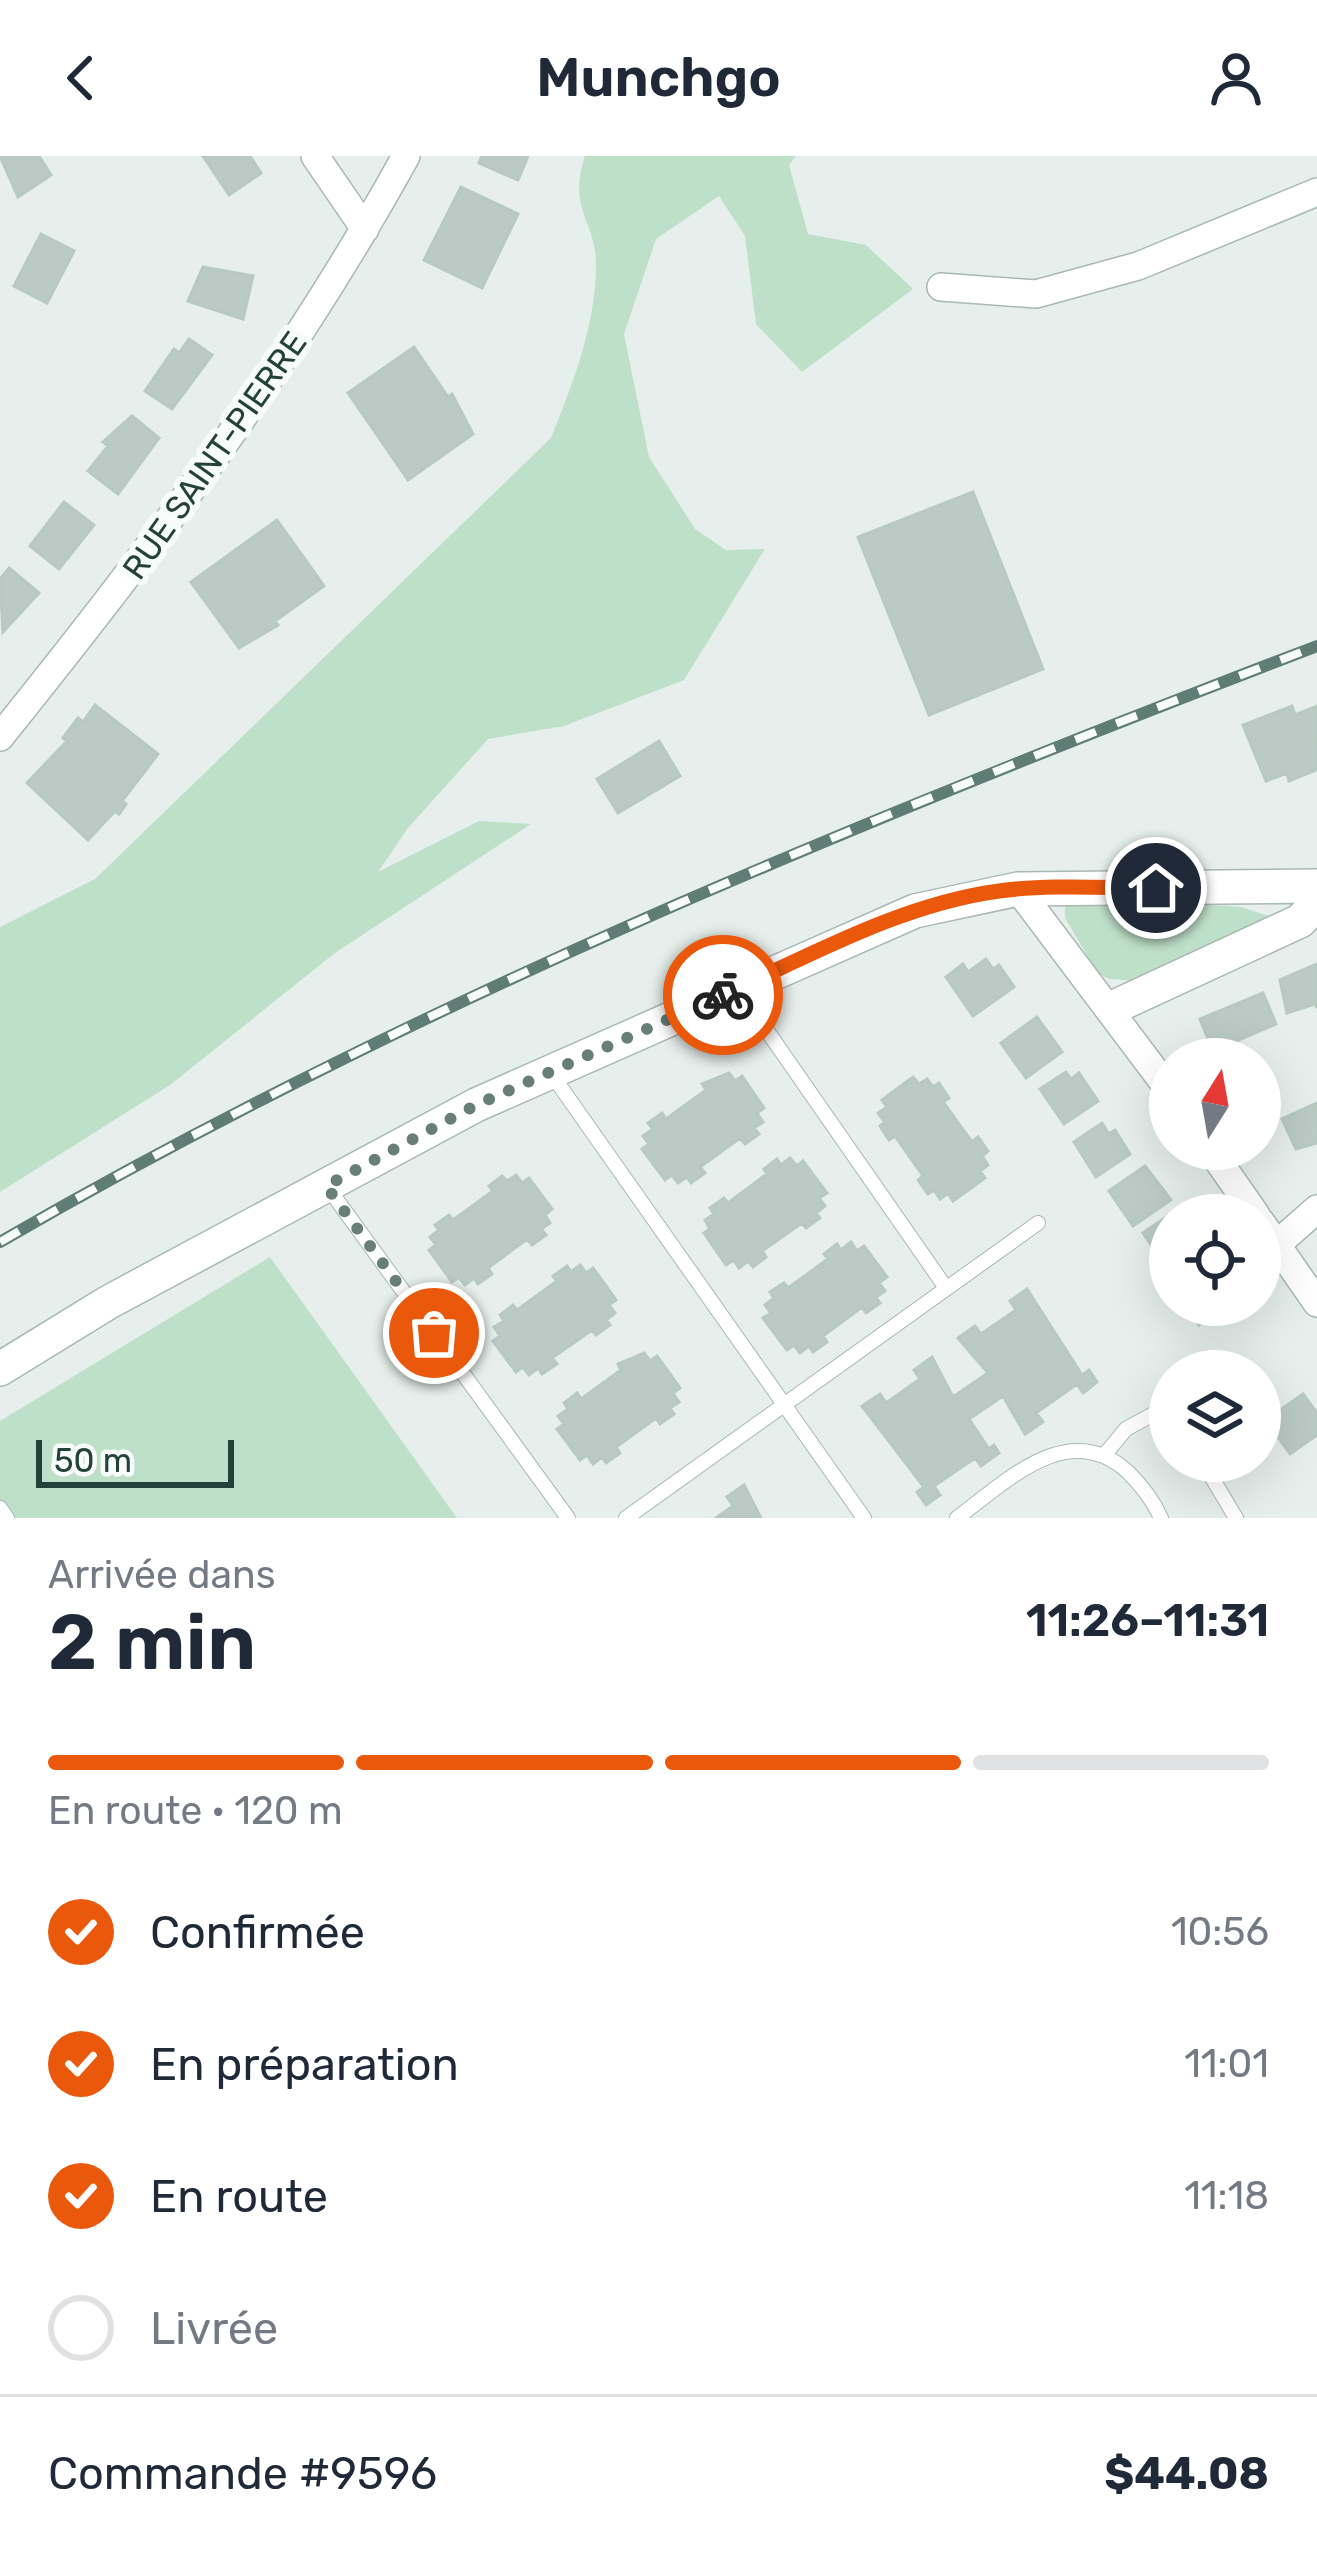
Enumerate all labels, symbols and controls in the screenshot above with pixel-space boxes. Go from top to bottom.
icon: back [48,45,114,111]
icon: person [1203,45,1269,111]
text: Munchgo [536,46,781,110]
street label: RUE SAINT-PIERRE [114,324,314,587]
pin [1105,837,1207,939]
icon: home [1123,855,1189,921]
courier [663,935,783,1055]
icon: bike [690,962,756,1028]
north arrow [1149,1038,1281,1170]
map controls [1149,1038,1281,1482]
button: locate [1149,1194,1281,1326]
pin [383,1282,485,1384]
icon: bag [401,1300,467,1366]
button: layers [1149,1350,1281,1482]
scale bar [36,1434,234,1487]
text: 50 m [54,1441,132,1480]
text: Arrivée dans [48,1552,276,1598]
text: 11:26–11:31 [1026,1594,1269,1647]
text: 2 min [48,1596,256,1689]
text: En route · 120 m [48,1788,343,1834]
icon: check [48,1899,114,1965]
text: Confirmée [150,1906,365,1959]
text: 10:56 [1171,1909,1269,1955]
icon: check [48,2031,114,2097]
text: En préparation [150,2038,459,2091]
text: 11:01 [1184,2041,1269,2087]
icon: check [48,2163,114,2229]
text: En route [150,2170,328,2223]
text: 11:18 [1184,2173,1269,2219]
text: Livrée [150,2302,278,2355]
text: Commande #9596 [48,2447,437,2500]
text: $44.08 [1104,2447,1269,2500]

